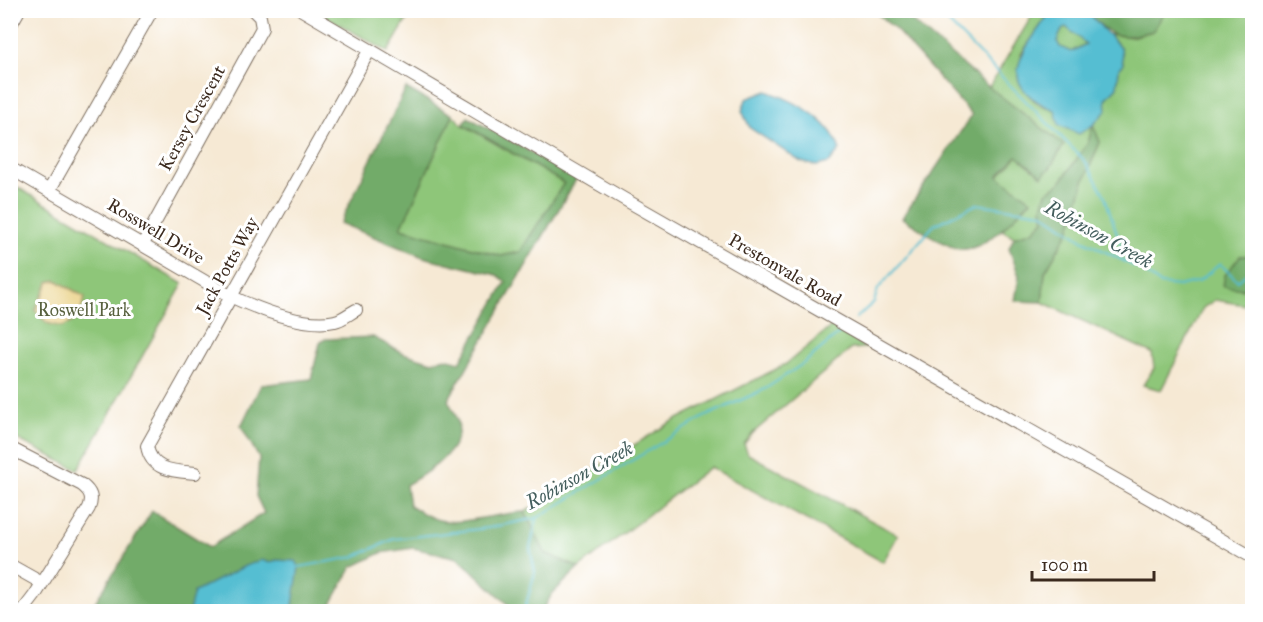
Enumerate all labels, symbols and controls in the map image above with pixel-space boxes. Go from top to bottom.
street label: Kersey Crescent [154,61,230,175]
street label: Rosswell Drive [104,193,208,269]
water label: Robinson Creek [1040,194,1157,274]
street label: Jack Potts Way [190,213,264,321]
street label: Prestonvale Road [725,229,845,311]
park label: Roswell Park [37,299,131,321]
water label: Robinson Creek [520,435,637,515]
scale bar [1032,544,1154,582]
text: 100 m [1041,554,1088,576]

